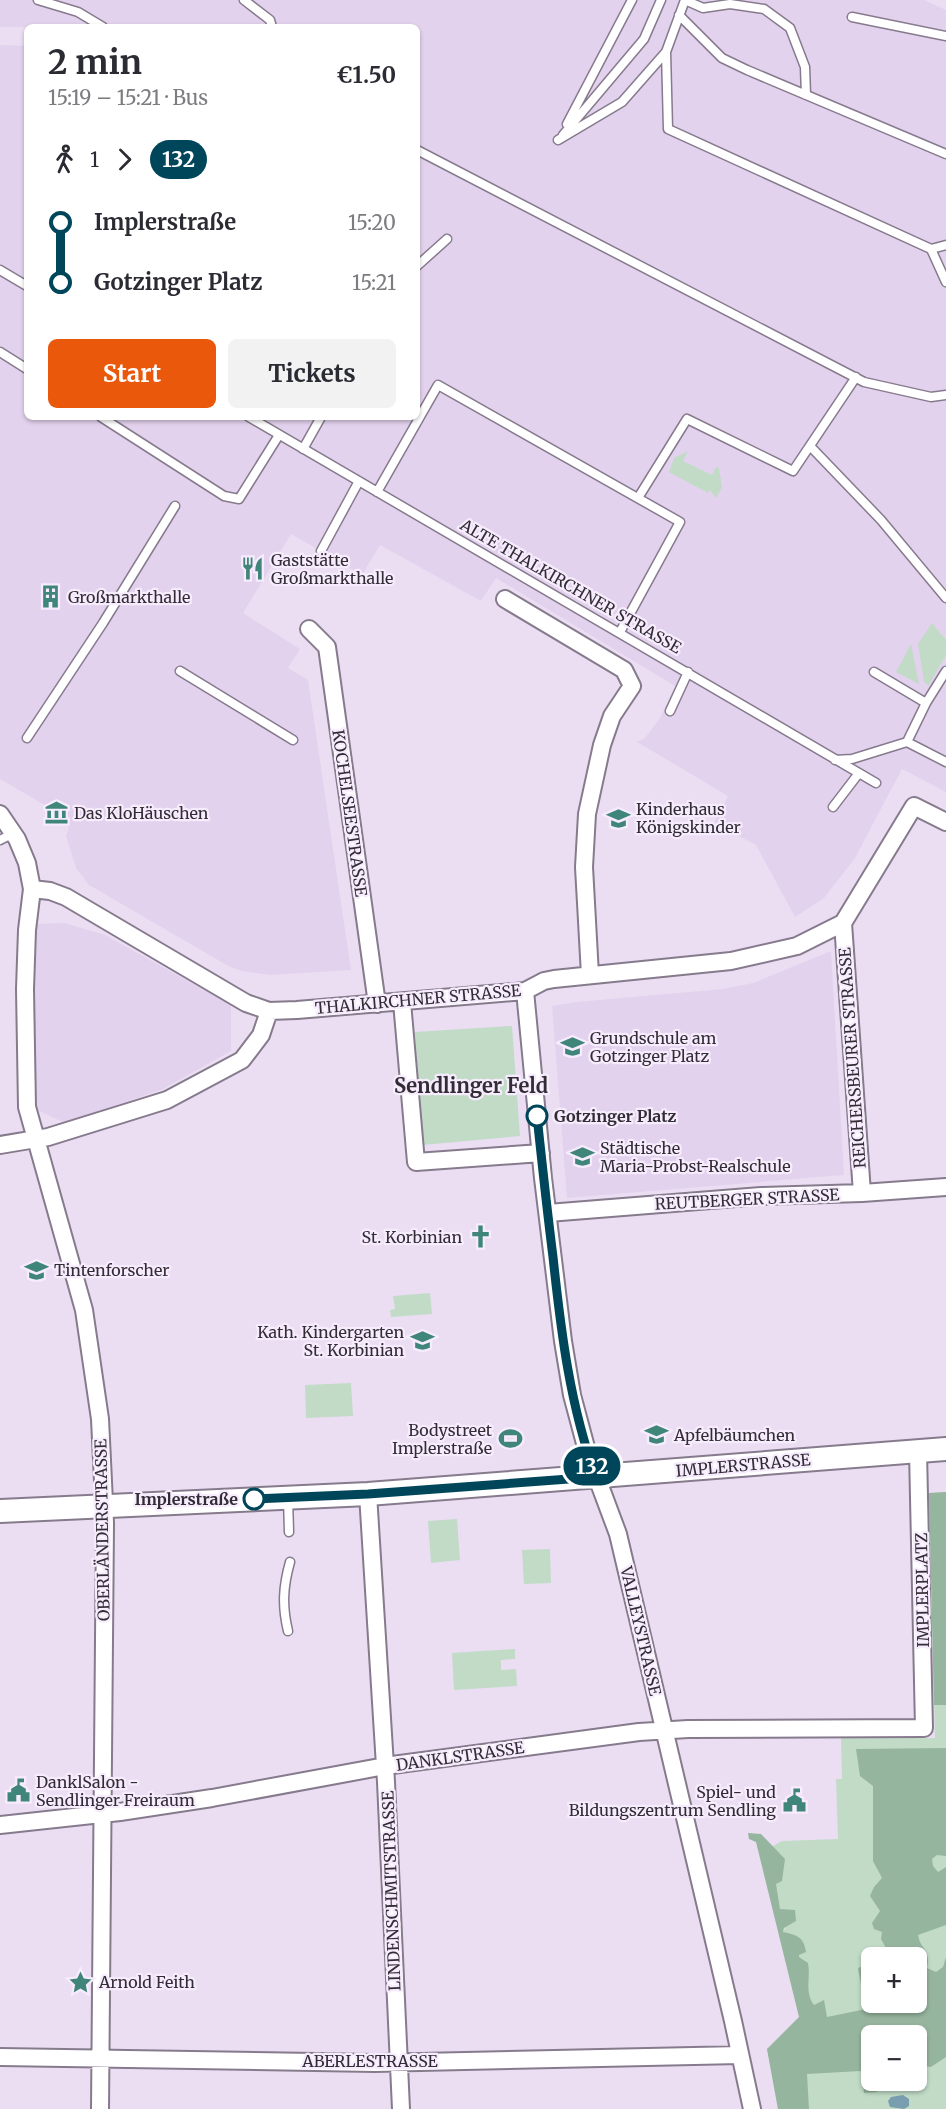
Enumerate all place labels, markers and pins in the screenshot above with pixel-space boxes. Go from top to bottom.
place label: Gaststätte Großmarkthalle [271,550,393,588]
restaurant icon: Gaststätte Großmarkthalle [240,556,266,582]
building icon: Großmarkthalle [37,584,63,610]
place label: Großmarkthalle [68,587,190,607]
place label: Kinderhaus Königskinder [636,799,741,837]
museum icon: Das KloHäuschen [43,800,69,826]
place label: Das KloHäuschen [74,803,209,823]
school or university icon: Kinderhaus Königskinder [605,805,631,831]
place label: Grundschule am Gotzinger Platz [590,1028,716,1066]
school or university icon: Grundschule am Gotzinger Platz [559,1034,585,1060]
marker: Gotzinger Platz [526,1105,548,1127]
place label: Gotzinger Platz [554,1106,677,1126]
place label: Städtische Maria-Probst-Realschule [600,1138,791,1176]
school or university icon: Städtische Maria-Probst-Realschule [569,1144,595,1170]
church icon: St. Korbinian [467,1224,493,1250]
place label: St. Korbinian [362,1227,462,1247]
school or university icon: Tintenforscher [23,1257,49,1283]
place label: Tintenforscher [54,1260,169,1280]
place label: Kath. Kindergarten St. Korbinian [257,1322,404,1360]
school or university icon: Kath. Kindergarten St. Korbinian [409,1328,435,1354]
place label: Bodystreet Implerstraße [392,1420,493,1458]
school or university icon: Apfelbäumchen [643,1422,669,1448]
place label: Apfelbäumchen [673,1425,795,1445]
sports icon: Bodystreet Implerstraße [497,1426,523,1452]
marker: Implerstraße [243,1488,265,1510]
place label: Implerstraße [135,1489,238,1509]
place label: DanklSalon - Sendlinger Freiraum [36,1772,195,1810]
public building icon: DanklSalon - Sendlinger Freiraum [5,1778,31,1804]
place label: Spiel- und Bildungszentrum Sendling [569,1782,776,1820]
public building icon: Spiel- und Bildungszentrum Sendling [781,1788,807,1814]
place icon: Arnold Feith [68,1969,94,1995]
place label: Arnold Feith [98,1972,195,1992]

